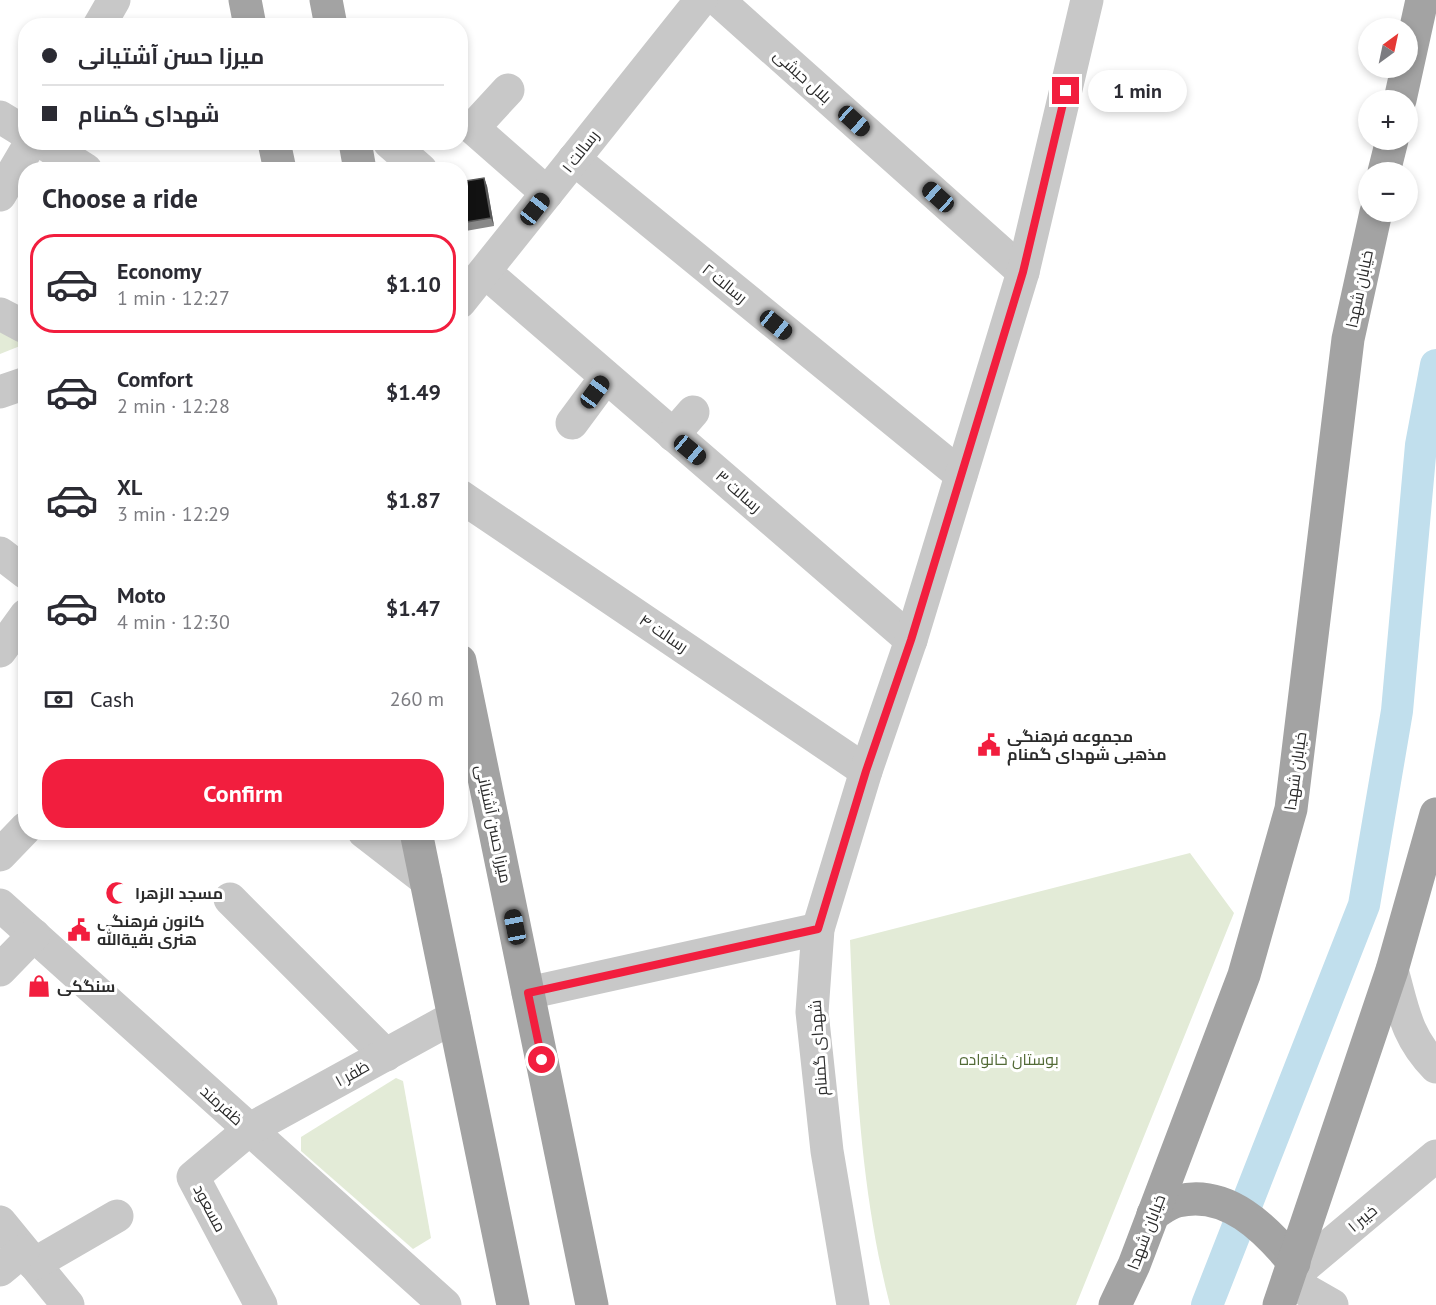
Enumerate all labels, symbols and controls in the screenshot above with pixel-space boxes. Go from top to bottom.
north arrow [1358,18,1418,78]
map controls [1358,18,1418,222]
text: میرزا حسن آشتیانی [78,42,264,70]
street label: بلال حبشی [769,45,836,108]
callout: 1 min [1087,70,1186,112]
route end [1052,77,1079,104]
text: 1 min [1113,78,1162,104]
button: + [1358,90,1418,150]
text: شهدای گمنام [78,100,220,128]
car [835,102,873,140]
street label: رسالت ۱ [557,126,603,176]
button: − [1358,162,1418,222]
car [919,178,957,216]
text: Choose a ride [42,181,198,215]
car [517,189,553,229]
street label: خیابان شهدا [1341,248,1378,330]
icon: car [45,257,99,311]
text: Economy [117,257,201,285]
street label: رسالت ۲ [698,259,752,307]
text: $1.10 [386,270,441,298]
text: 1 min · 12:27 [117,285,230,311]
car [756,307,796,343]
icon: car [45,365,99,419]
text: Comfort [117,365,193,393]
car [577,372,613,412]
text: $1.49 [386,378,441,406]
text: 2 min · 12:28 [117,393,230,419]
car [670,432,710,468]
street label: رسالت ۳ [712,465,766,517]
icon: car [45,473,99,527]
text: XL [117,473,142,501]
text: $1.87 [386,486,441,514]
text: 3 min · 12:29 [117,501,230,527]
icon: car [45,581,99,635]
text: Moto [117,581,166,609]
text: $1.47 [386,594,441,622]
text: 4 min · 12:30 [117,609,230,635]
street label: رسالت ۴ [636,609,692,657]
icon: cash [42,683,75,716]
text: Cash [90,685,134,713]
text: 260 m [390,686,444,712]
place label: مجموعه فرهنگی مذهبی شهدای گمنام [1007,726,1167,766]
street label: خیابان شهدا [1280,731,1311,812]
public building icon: مجموعه فرهنگی مذهبی شهدای گمنام [976,732,1002,758]
button: Confirm [42,759,444,828]
street label: میرزا حسن آشتیانی [471,763,516,885]
mosque icon: مسجد الزهرا [104,880,130,906]
place label: مسجد الزهرا [135,883,223,903]
car [503,908,527,946]
place label: کانون فرهنگی هنری بقیةالله [97,911,204,949]
public building icon: کانون فرهنگی هنری بقیةالله [66,917,92,943]
shop icon: سنگکی [26,973,52,999]
place label: سنگکی [57,976,115,996]
street label: شهدای گمنام [805,999,833,1097]
route start [528,1046,555,1073]
park label: بوستان خانواده [959,1049,1059,1070]
street label: ظفر ۱ [331,1055,373,1091]
street label: ظفرمند [197,1081,247,1129]
street label: مسعود [189,1181,231,1235]
street label: خیابان شهدا [1123,1192,1170,1273]
street label: خیبر ۱ [1343,1200,1381,1236]

